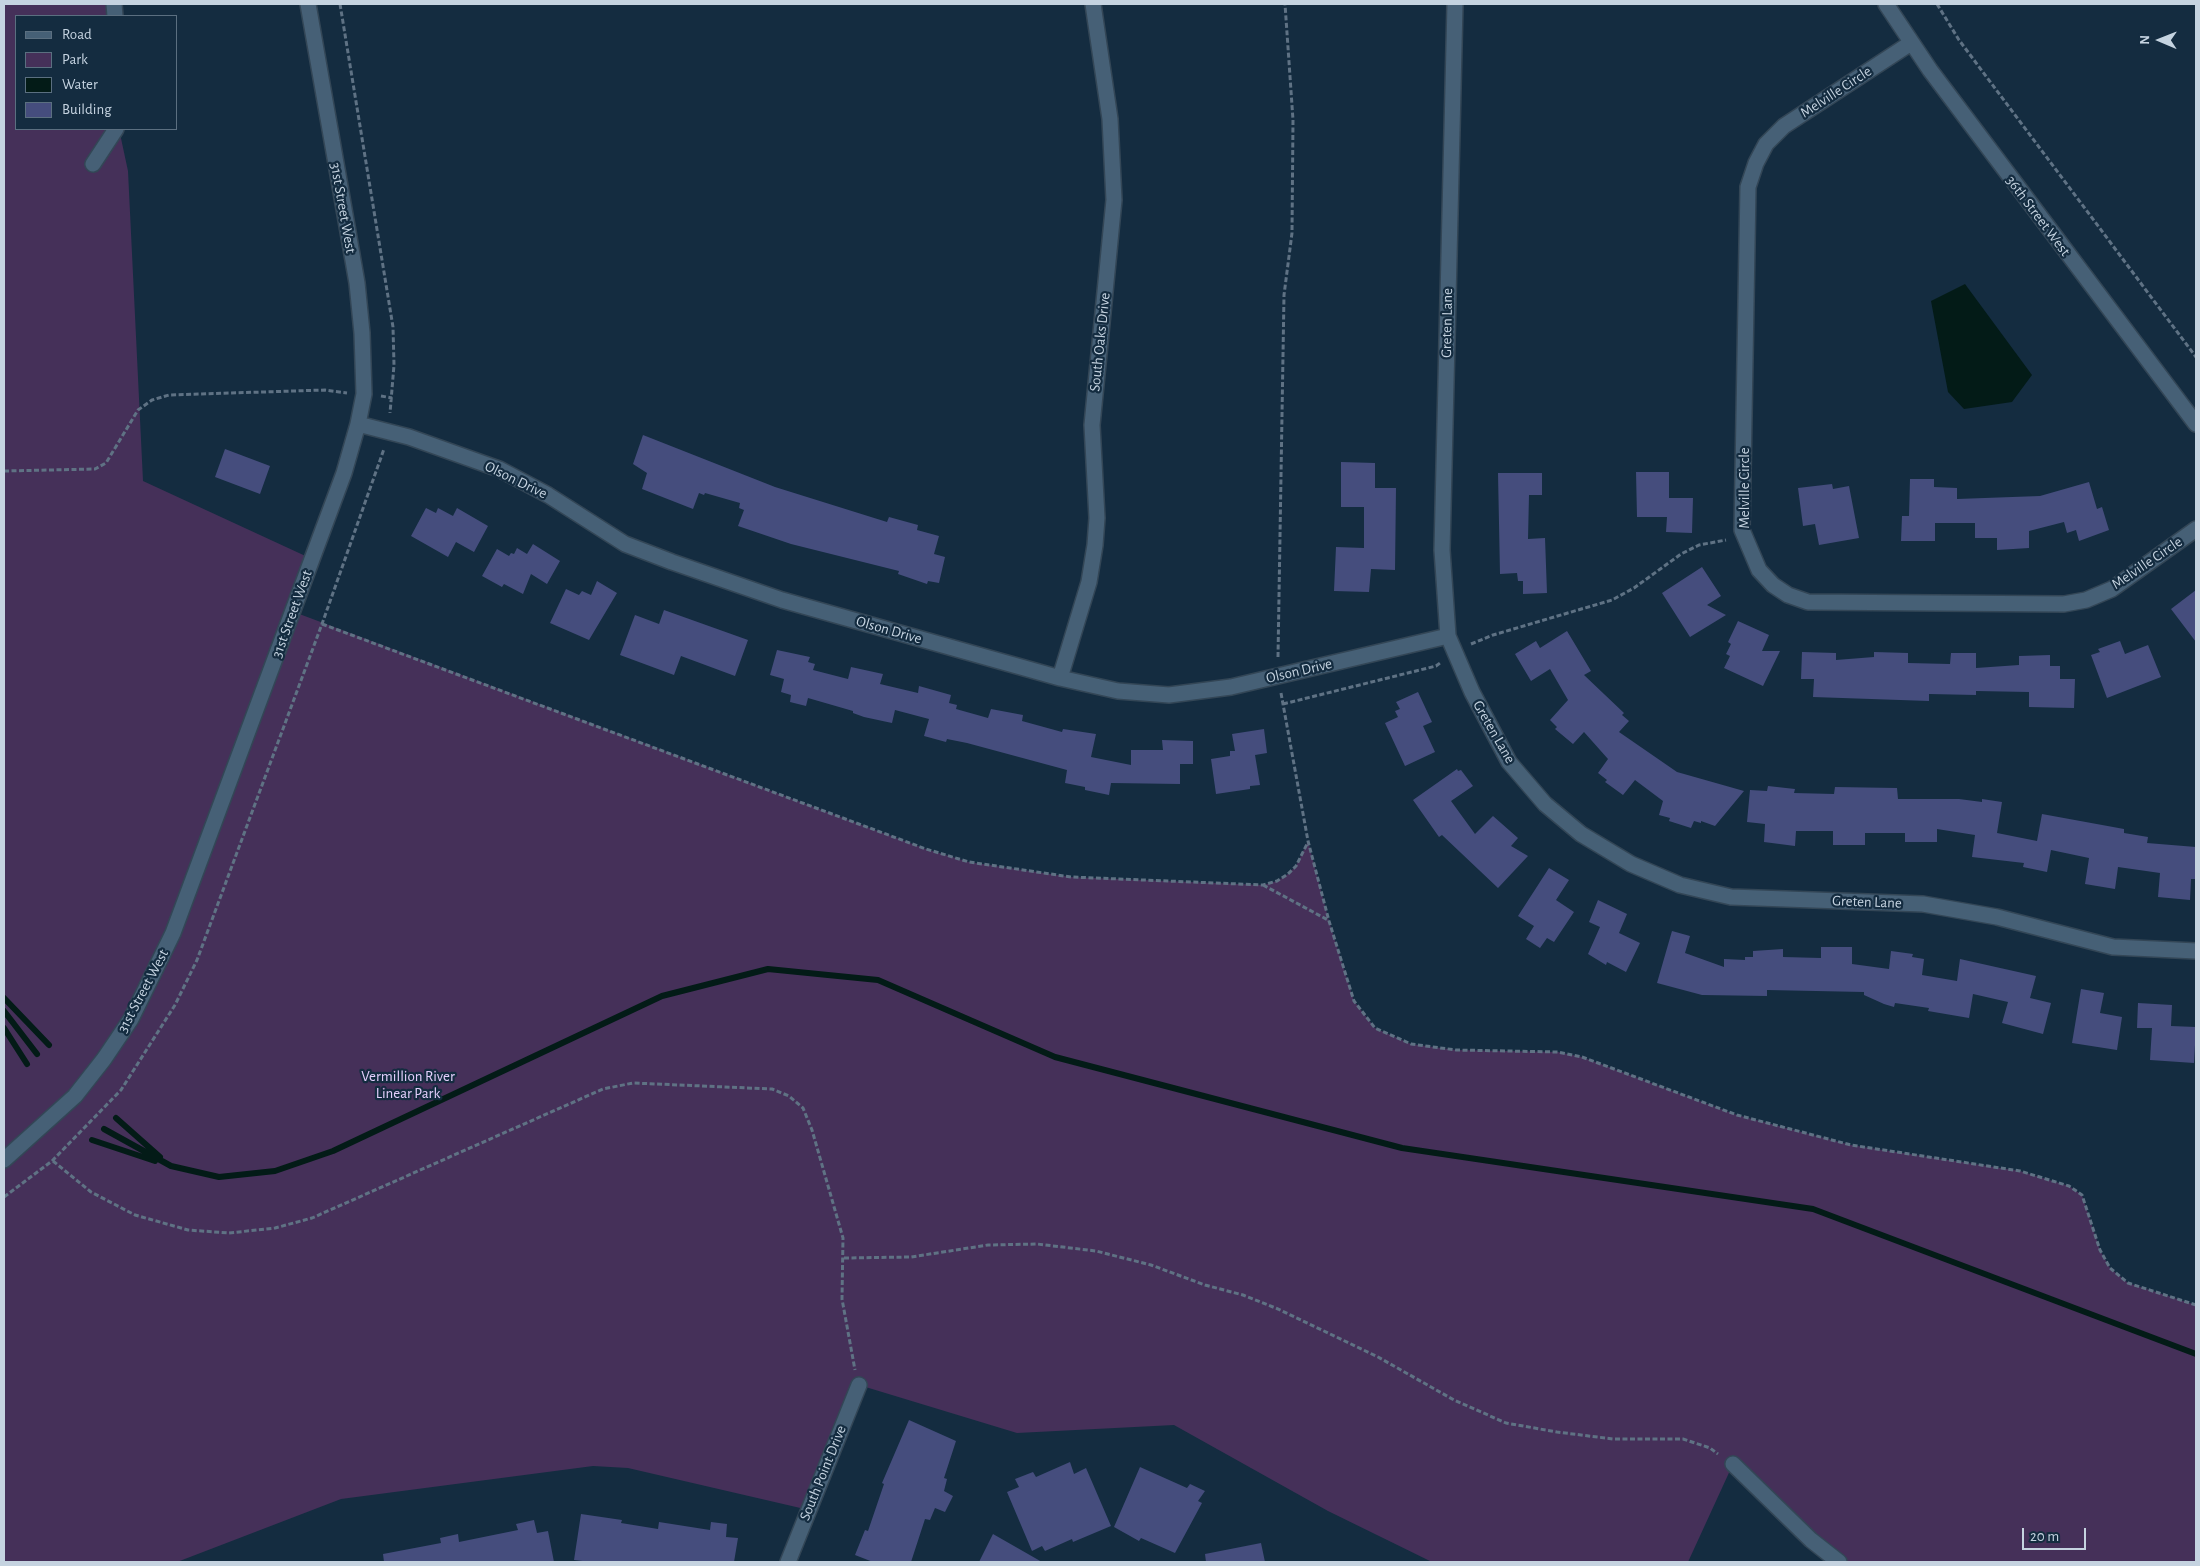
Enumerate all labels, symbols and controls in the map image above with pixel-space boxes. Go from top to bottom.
legend [15,15,178,130]
north arrow [2135,15,2185,65]
text: Road [62,27,92,42]
text: N [2138,35,2152,45]
text: Park [62,52,88,67]
street label: Melville Circle [1797,62,1875,122]
text: Water [62,77,98,92]
text: Building [62,102,112,117]
street label: 31st Street West [326,161,360,255]
street label: 36th Street West [2002,172,2074,260]
street label: Greten Lane [1437,288,1457,358]
street label: South Oaks Drive [1086,292,1114,392]
street label: Melville Circle [1735,447,1753,529]
street label: Olson Drive [482,457,550,503]
street label: Melville Circle [2108,533,2186,593]
street label: 31st Street West [268,568,316,660]
street label: Olson Drive [854,612,924,648]
street label: Olson Drive [1264,655,1334,687]
street label: Greten Lane [1469,697,1519,767]
street label: Greten Lane [1832,892,1902,912]
street label: 31st Street West [113,946,173,1036]
park label: Vermillion River Linear Park [361,1067,455,1102]
street label: South Point Drive [796,1423,850,1523]
scale bar [2025,1518,2089,1550]
text: 20 m [2030,1529,2059,1544]

